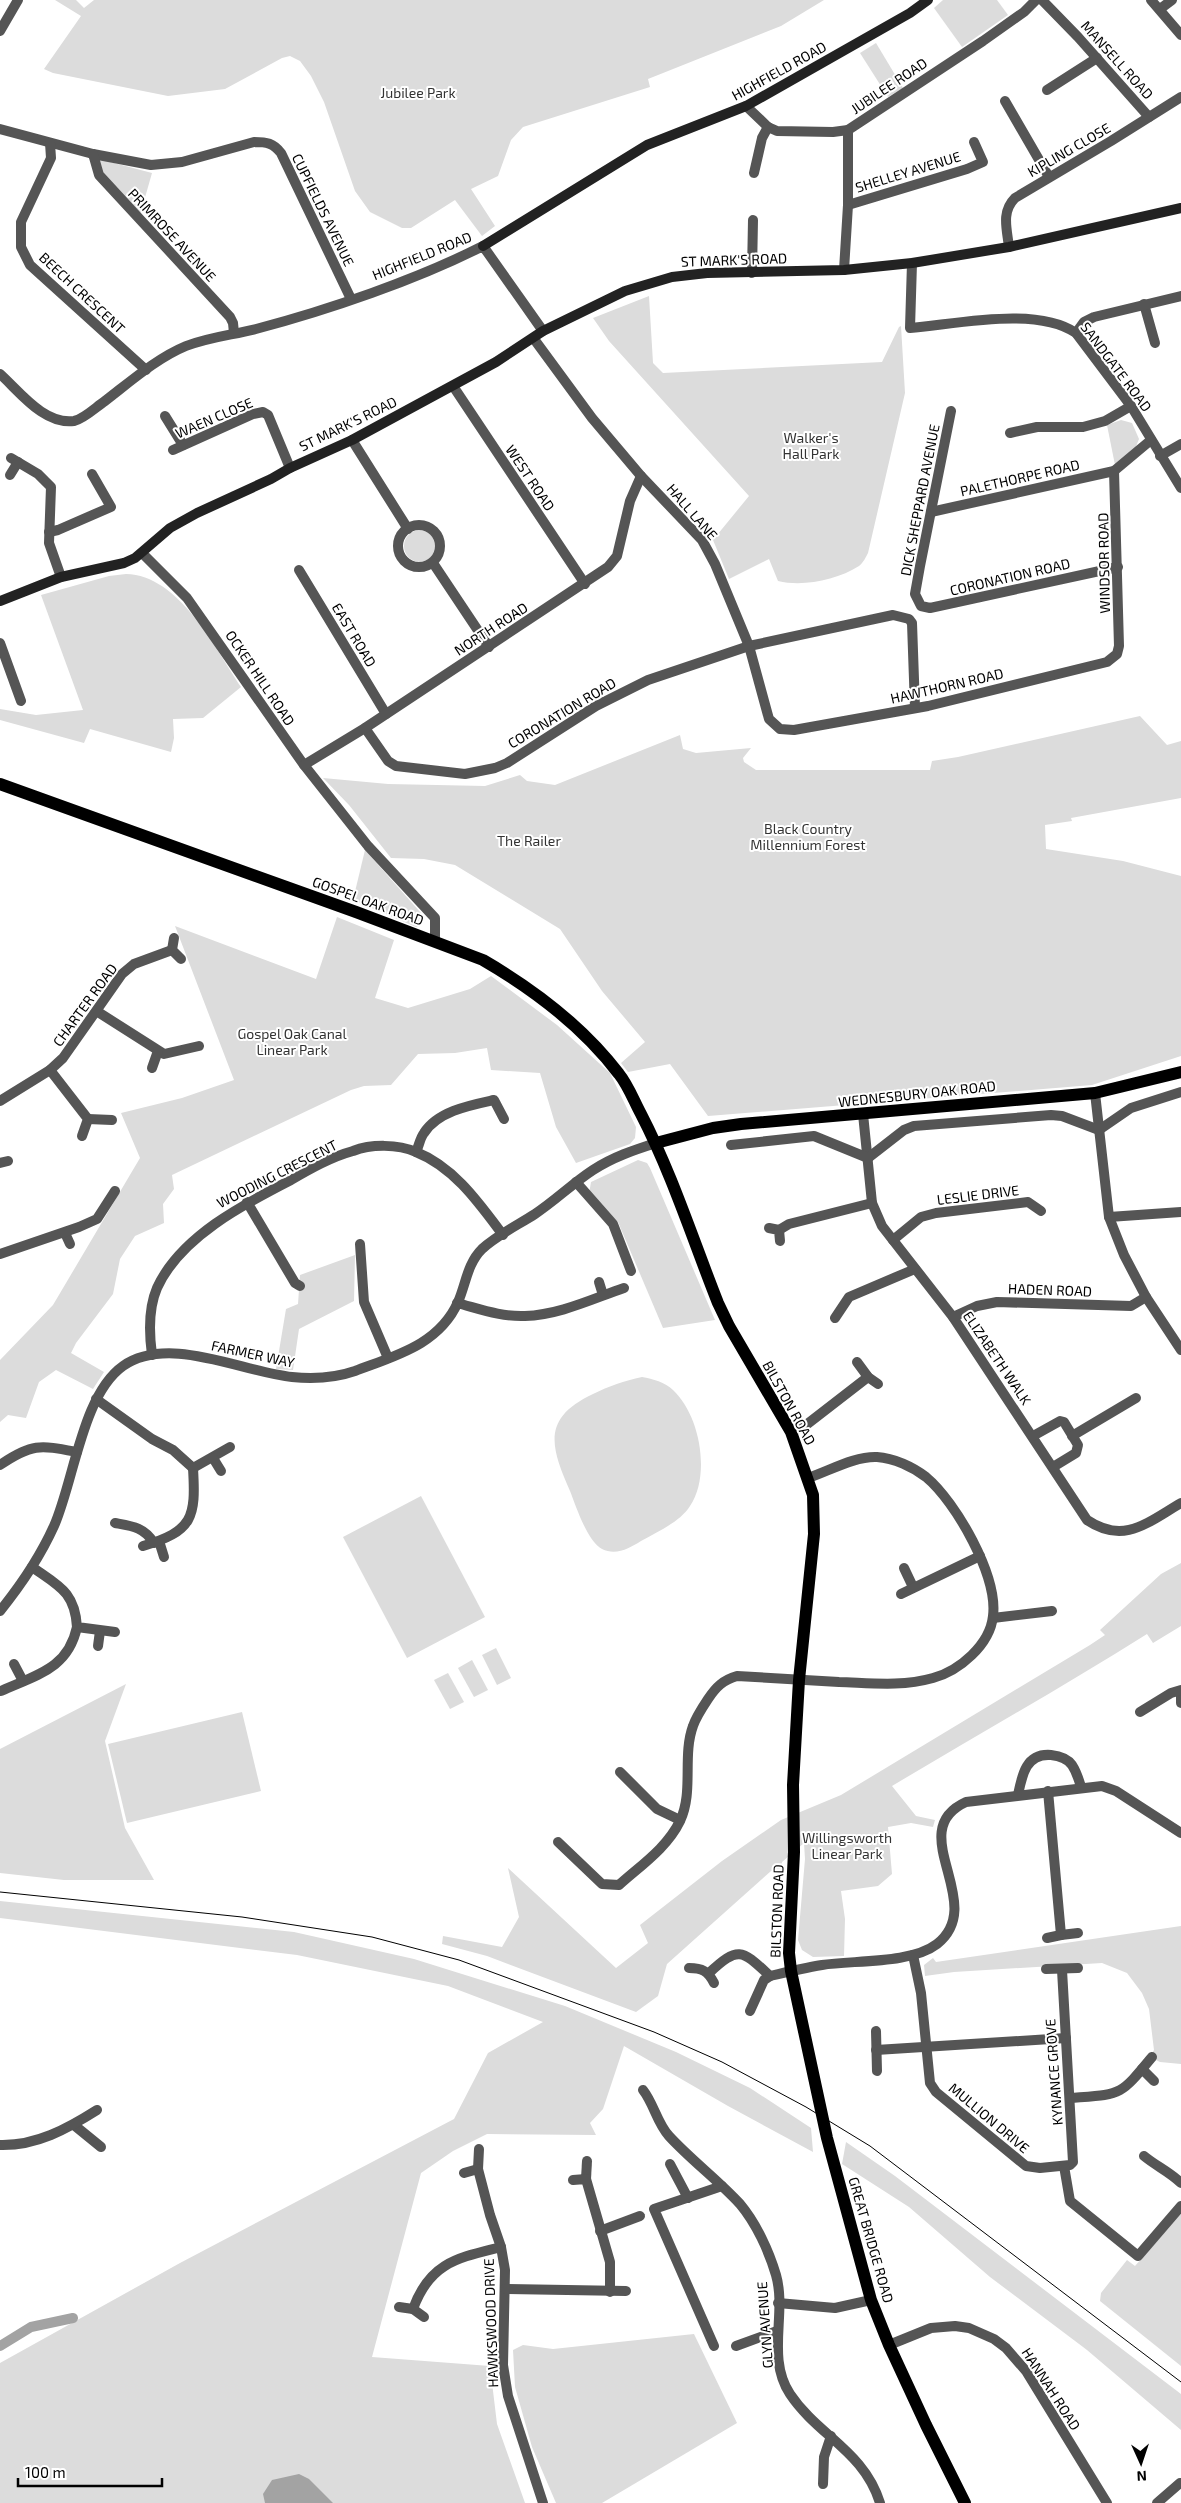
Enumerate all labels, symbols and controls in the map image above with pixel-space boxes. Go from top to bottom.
street label: MANSELL ROAD [1078,17,1157,102]
street label: HIGHFIELD ROAD [728,37,829,104]
street label: JUBILEE ROAD [847,54,930,117]
park label: Jubilee Park [380,84,456,101]
street label: KIPLING CLOSE [1024,119,1113,180]
street label: SHELLEY AVENUE [853,147,963,196]
street label: CUPFIELDS AVENUE [289,151,358,269]
street label: PRIMROSE AVENUE [125,185,220,285]
street label: HIGHFIELD ROAD [370,228,474,283]
street label: BEECH CRESCENT [36,249,129,337]
street label: ST MARK'S ROAD [680,249,788,270]
street label: SANDGATE ROAD [1077,319,1156,415]
street label: ST MARK'S ROAD [296,393,399,455]
street label: WAEN CLOSE [173,394,255,441]
street label: DICK SHEPPARD AVENUE [896,422,943,577]
park label: Walker's Hall Park [783,429,839,462]
street label: WEST ROAD [502,442,559,514]
street label: PALETHORPE ROAD [958,455,1081,500]
street label: HALL LANE [663,480,721,543]
street label: WINDSOR ROAD [1094,512,1113,614]
street label: CORONATION ROAD [948,554,1072,599]
street label: NORTH ROAD [451,599,531,659]
street label: EAST ROAD [329,600,380,670]
street label: OCKER HILL ROAD [222,627,299,729]
street label: HAWTHORN ROAD [889,664,1005,707]
street label: CORONATION ROAD [505,674,619,752]
park label: Black Country Millennium Forest [750,820,866,853]
park label: The Railer [497,832,561,849]
street label: GOSPEL OAK ROAD [310,872,426,929]
street label: CHARTER ROAD [49,960,120,1049]
park label: Gospel Oak Canal Linear Park [237,1025,347,1058]
street label: WEDNESBURY OAK ROAD [837,1077,997,1110]
street label: WOODING CRESCENT [214,1136,340,1211]
street label: LESLIE DRIVE [936,1181,1020,1208]
street label: HADEN ROAD [1008,1280,1092,1299]
street label: ELIZABETH WALK [960,1308,1035,1408]
street label: FARMER WAY [210,1336,296,1371]
street label: BILSTON ROAD [759,1358,820,1448]
park label: Willingsworth Linear Park [802,1829,892,1862]
street label: BILSTON ROAD [766,1864,787,1958]
street label: KYNANCE GROVE [1041,2018,1066,2126]
street label: MULLION DRIVE [946,2079,1033,2156]
street label: GREAT BRIDGE ROAD [845,2175,898,2305]
street label: HAWKSWOOD DRIVE [480,2258,501,2388]
street label: GLYN AVENUE [753,2281,776,2369]
street label: HANNAH ROAD [1018,2344,1084,2433]
north arrow [1116,2438,1166,2488]
scale bar [18,2456,161,2488]
text: 100 m [25,2463,66,2481]
text: N [1136,2468,1147,2485]

